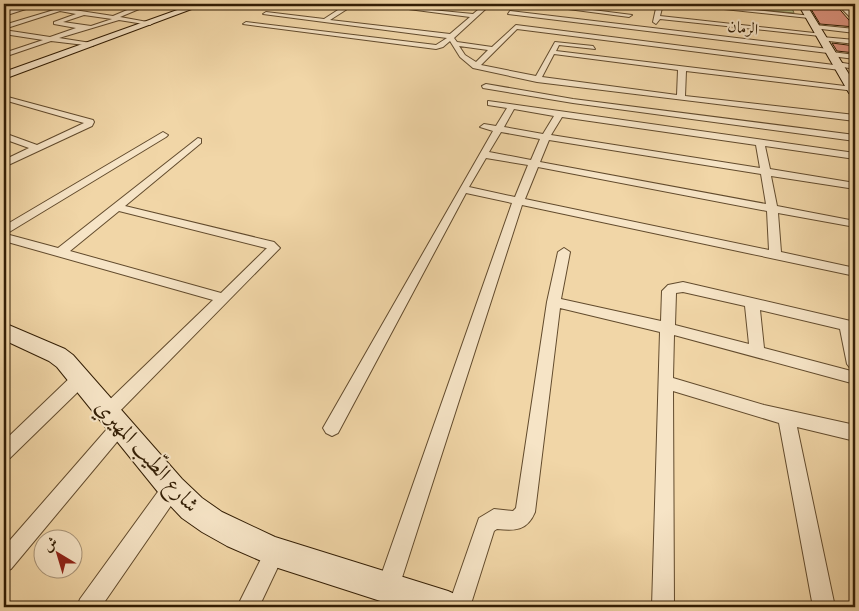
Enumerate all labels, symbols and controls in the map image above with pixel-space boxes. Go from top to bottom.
street label: الرمان [726,16,759,43]
street label: شارع الطّيب المهيري [86,392,207,521]
north arrow [32,528,82,578]
text: ش [40,533,63,557]

